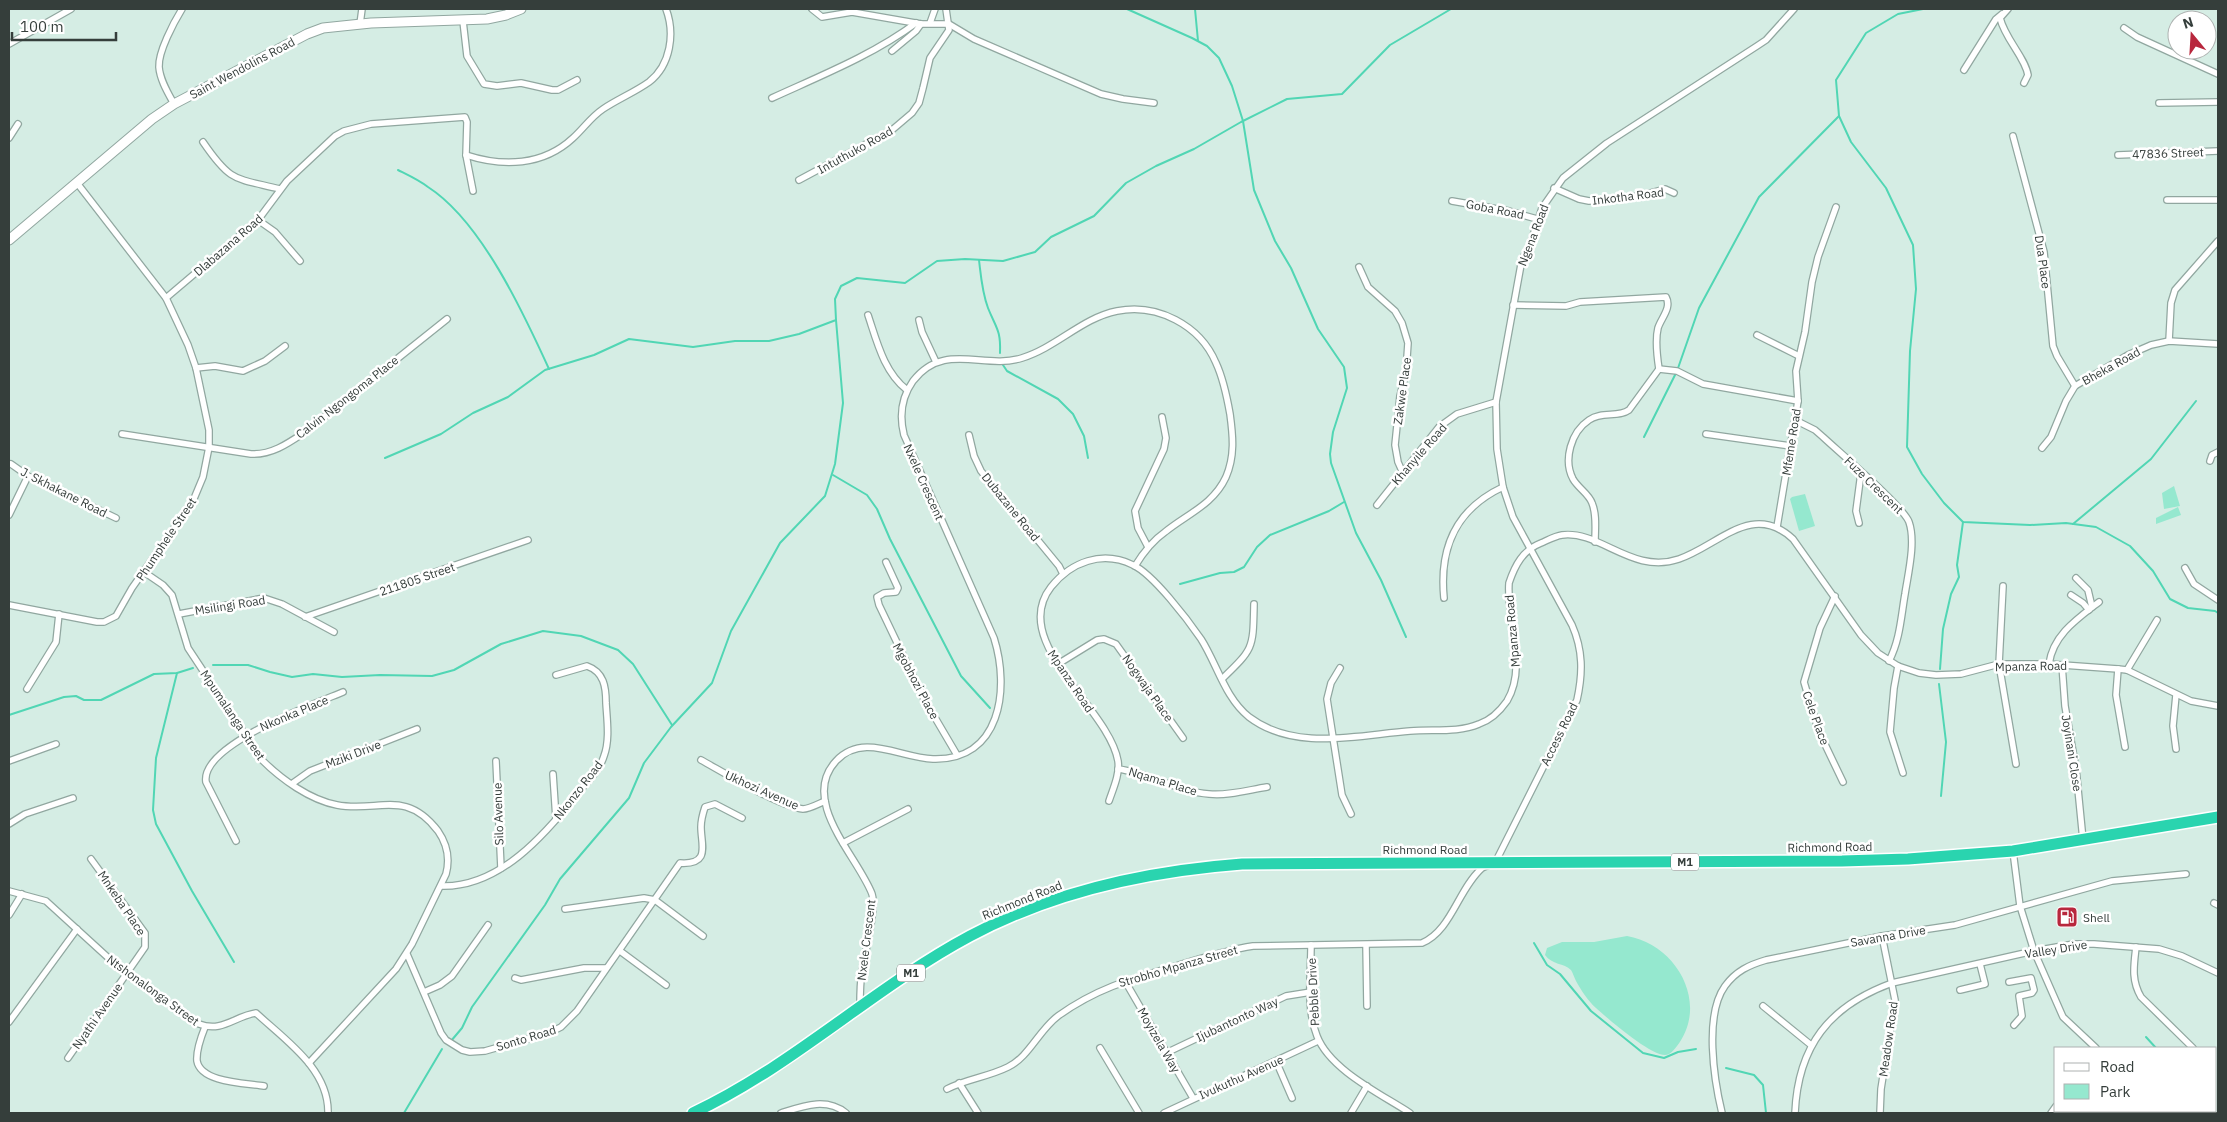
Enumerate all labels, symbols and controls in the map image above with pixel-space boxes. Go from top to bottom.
scale bar [12,10,116,42]
north arrow [2167,10,2217,60]
text: N [2180,13,2196,33]
text: 100 m [20,17,64,36]
street label: Saint Wendolins Road [187,34,297,102]
street label: Intuthuko Road [815,123,895,177]
street label: 47836 Street [2132,144,2204,162]
street label: Inkotha Road [1591,184,1665,208]
street label: Goba Road [1465,196,1525,222]
street label: Ngena Road [1514,202,1552,268]
street label: Dlabazana Road [190,211,266,279]
street label: Dua Place [2032,234,2054,290]
street label: Bheka Road [2079,344,2143,388]
street label: Calvin Ngongoma Place [293,352,402,442]
street label: Zakwe Place [1390,356,1414,426]
street label: Mfeme Road [1778,407,1804,477]
street label: Khanyile Road [1388,420,1450,488]
street label: Nxele Crescent [901,442,947,522]
street label: Fuze Crescent [1841,453,1907,517]
street label: J. Skhakane Road [18,464,110,520]
street label: Dubazane Road [979,470,1043,544]
street label: Phumphele Street [133,494,199,584]
street label: 211805 Street [377,559,457,599]
street label: Msilingi Road [194,592,266,618]
street label: Mpanza Road [1501,594,1523,668]
street label: Mgobhozi Place [890,640,943,722]
street label: Mpanza Road [1045,647,1097,715]
street label: Nogwaja Place [1119,651,1177,725]
street label: Mpanza Road [1995,658,2067,674]
street label: Mpumalanga Street [197,667,269,763]
street label: Cele Place [1799,689,1833,747]
street label: Nkonka Place [257,692,331,734]
street label: Access Road [1537,700,1581,768]
street label: Joyinani Close [2059,714,2086,793]
street label: Mziki Drive [323,736,383,771]
street label: Nkonzo Road [550,758,606,822]
street label: Nqama Place [1127,763,1200,799]
street label: Ukhozi Avenue [723,767,802,813]
street label: Silo Avenue [489,782,507,846]
street label: Richmond Road [1787,839,1873,855]
street label: Richmond Road [1383,842,1467,857]
road number: M1 [1671,854,1699,870]
street label: Mnkeba Place [95,868,149,939]
street label: Richmond Road [980,877,1064,923]
street label: Nxele Crescent [854,899,878,981]
fuel station icon: Shell [2055,905,2079,929]
place label: Shell [2083,910,2110,925]
street label: Savanna Drive [1849,922,1927,950]
street label: Valley Drive [2024,937,2089,961]
street label: Strobho Mpanza Street [1117,942,1239,990]
street label: Ntshonalonga Street [104,951,202,1029]
street label: Pebble Drive [1304,957,1322,1026]
road number: M1 [897,964,925,981]
street label: Nyathi Avenue [69,980,126,1052]
street label: Ijubantonto Way [1193,993,1281,1045]
street label: Meadow Road [1875,1000,1901,1078]
street label: Moyizela Way [1134,1005,1184,1075]
street label: Sonto Road [494,1022,558,1054]
legend [2054,1047,2217,1112]
street label: Ivukuthu Avenue [1196,1051,1286,1102]
text: Road [2100,1057,2135,1076]
text: Park [2100,1082,2130,1101]

